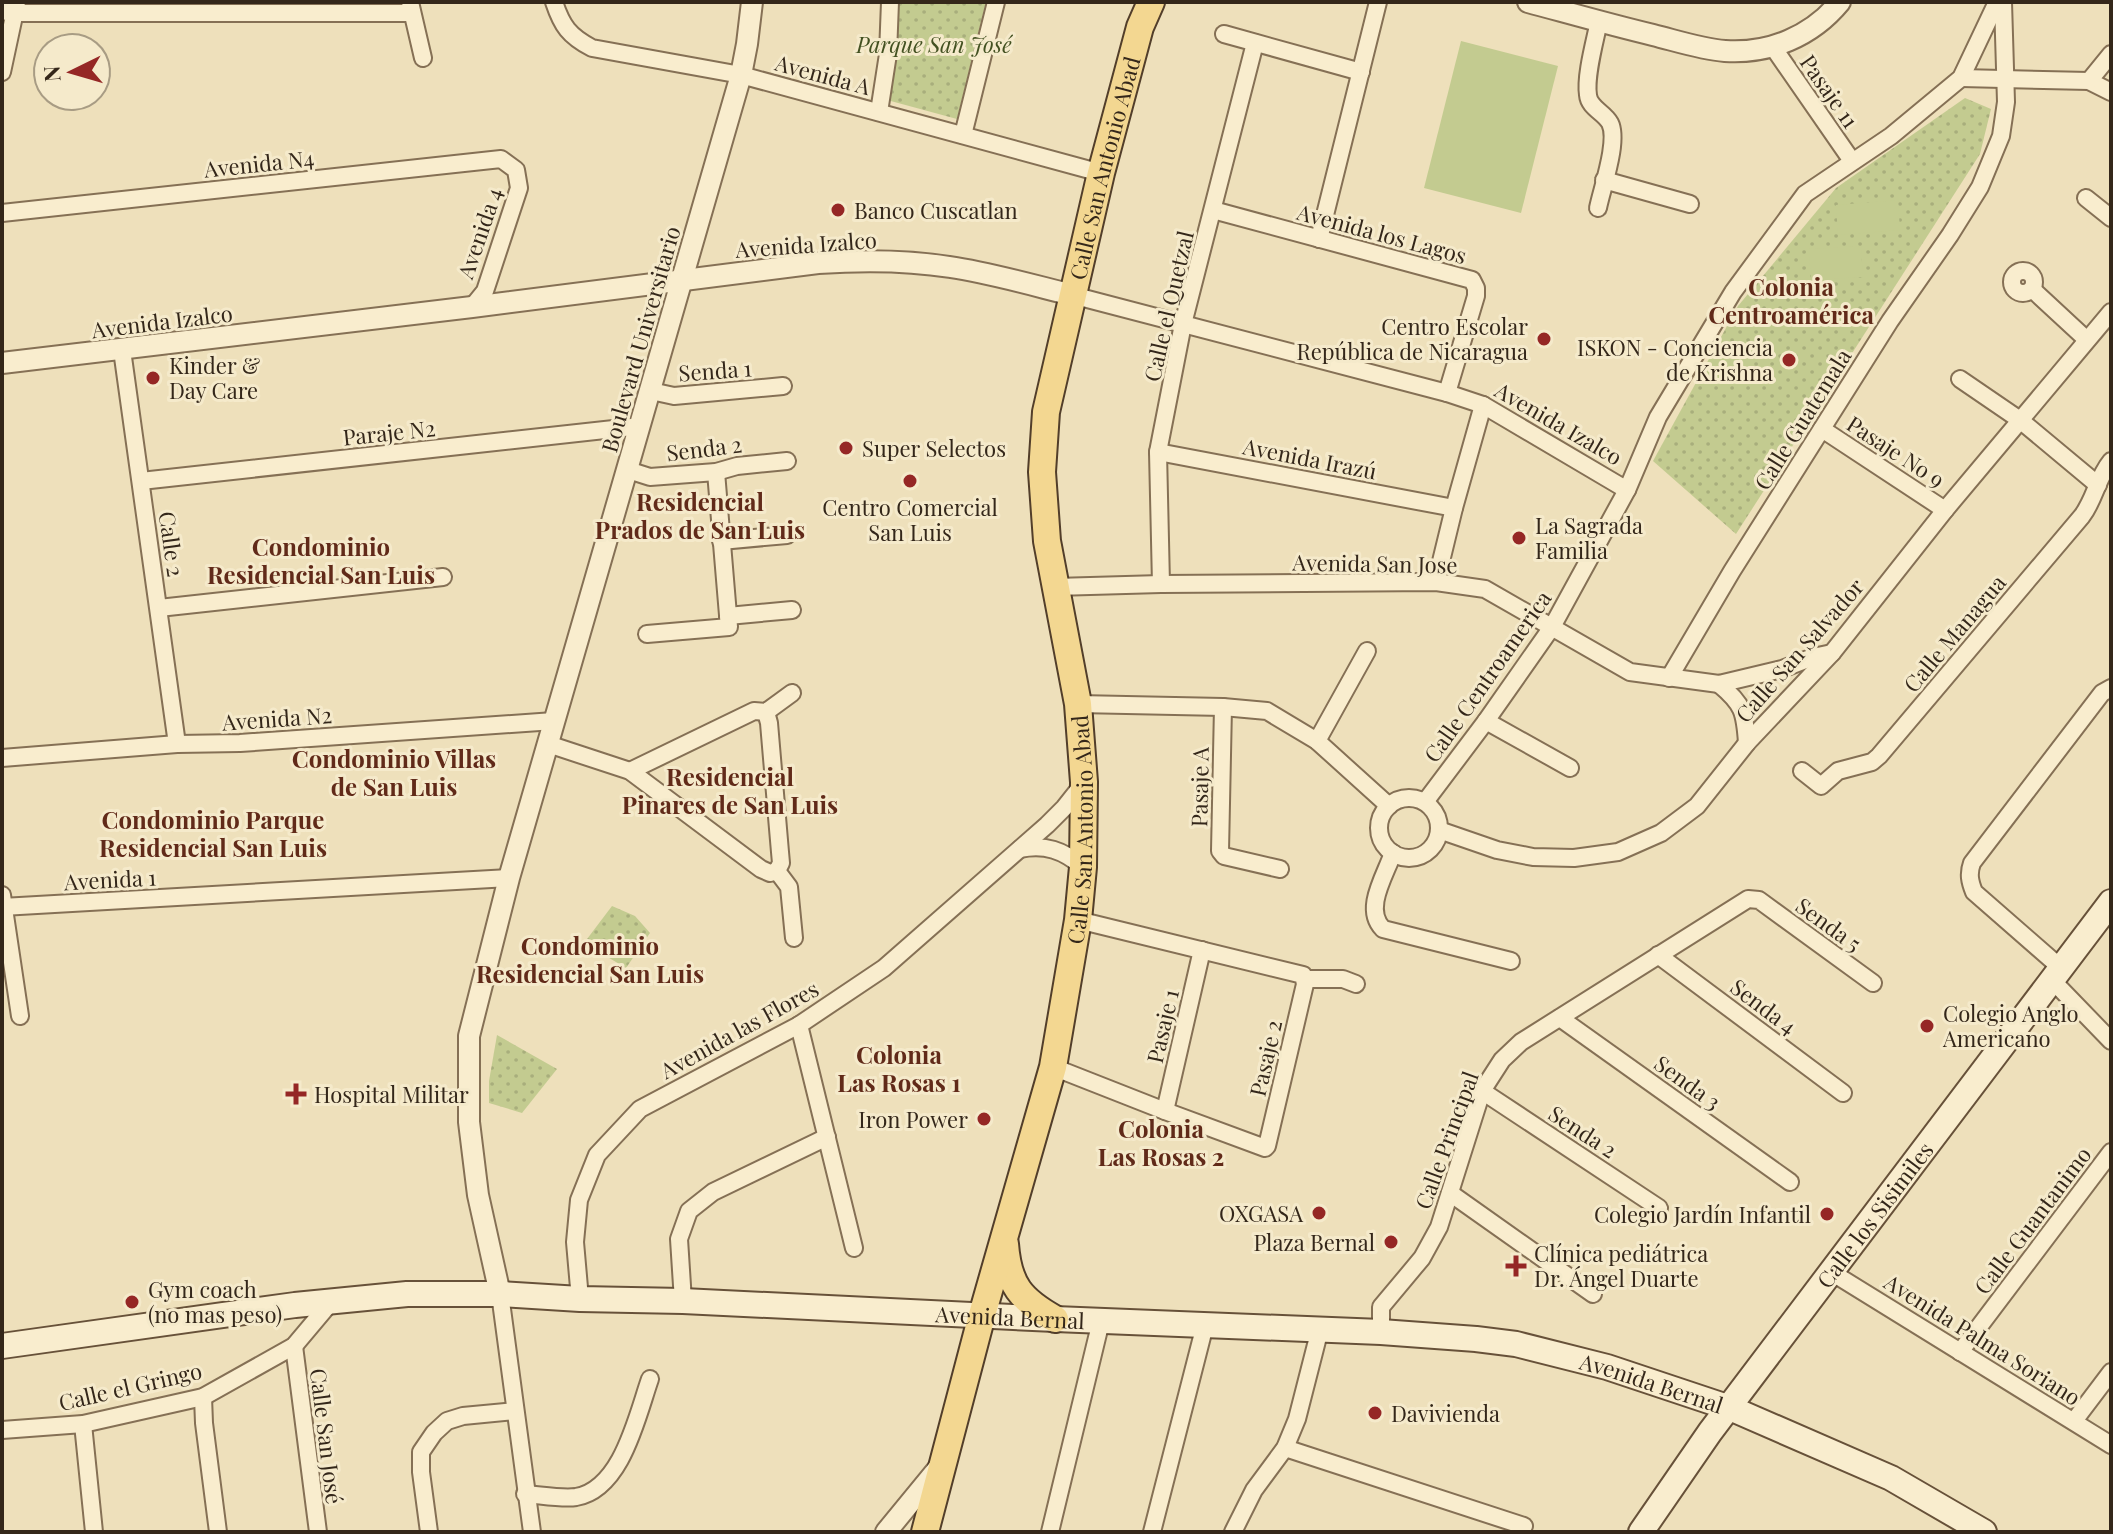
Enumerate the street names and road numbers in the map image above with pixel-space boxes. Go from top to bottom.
street label: Avenida A [771,47,874,101]
street label: Pasaje 11 [1794,48,1866,134]
street label: Calle San Antonio Abad [1062,53,1147,283]
street label: Avenida N4 [201,142,316,184]
street label: Avenida 4 [449,183,509,283]
street label: Avenida los Lagos [1293,196,1470,270]
street label: Boulevard Universitario [593,222,687,456]
street label: Avenida Izalco [733,224,878,264]
street label: Calle el Quetzal [1136,228,1200,384]
street label: Avenida Izalco [89,297,234,345]
street label: Calle Guatemala [1747,343,1857,495]
street label: Senda 1 [677,352,753,388]
street label: Avenida Izalco [1489,374,1628,471]
street label: Pasaje No 9 [1841,408,1951,494]
street label: Paraje N2 [341,412,437,452]
street label: Senda 2 [665,429,743,467]
street label: Avenida Irazú [1240,430,1380,486]
street label: Calle 2 [153,509,191,579]
street label: Avenida San Jose [1291,547,1458,579]
street label: Calle Managua [1896,568,2012,698]
street label: Calle San Salvador [1728,571,1870,728]
street label: Calle Centroamerica [1416,584,1558,768]
street label: Avenida N2 [220,699,333,737]
street label: Calle San Antonio Abad [1059,714,1099,946]
street label: Pasaje A [1183,747,1215,827]
street label: Avenida 1 [62,862,157,896]
street label: Senda 5 [1790,890,1868,958]
street label: Senda 4 [1725,971,1803,1041]
street label: Avenida las Flores [654,973,824,1085]
street label: Pasaje 1 [1139,986,1185,1066]
street label: Pasaje 2 [1242,1017,1288,1099]
street label: Senda 3 [1649,1048,1727,1116]
street label: Calle Principal [1407,1067,1485,1213]
street label: Senda 2 [1543,1098,1623,1164]
street label: Calle los Sisimiles [1809,1136,1939,1294]
street label: Calle Guantanimo [1967,1140,2097,1300]
street label: Avenida Palma Soriano [1878,1266,2087,1412]
street label: Avenida Bernal [934,1298,1085,1335]
street label: Avenida Bernal [1576,1346,1727,1420]
street label: Calle el Gringo [55,1355,205,1417]
street label: Calle San José [304,1367,350,1505]

